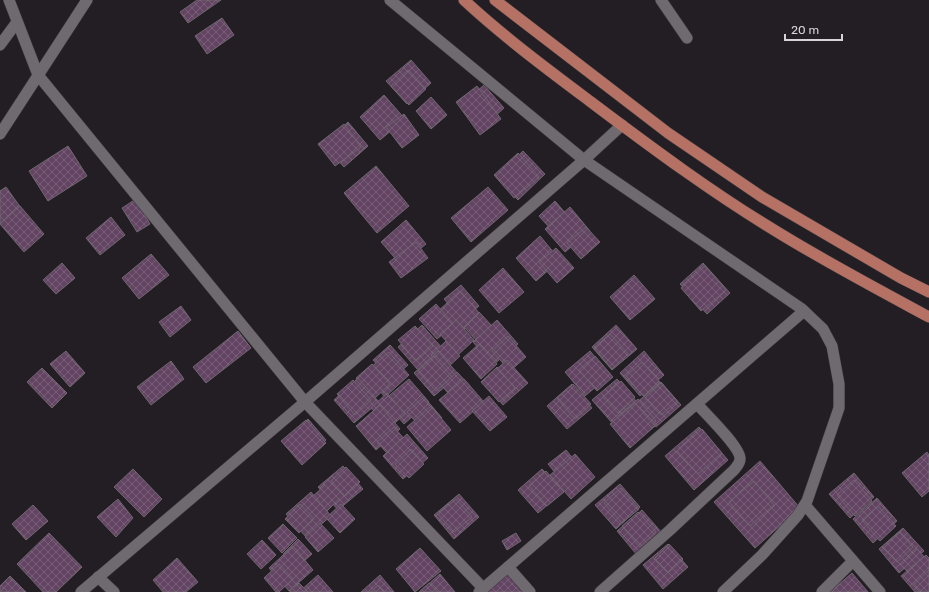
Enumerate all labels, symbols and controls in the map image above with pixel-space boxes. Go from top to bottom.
scale bar [785,16,842,42]
text: 20 m [791,23,819,37]

